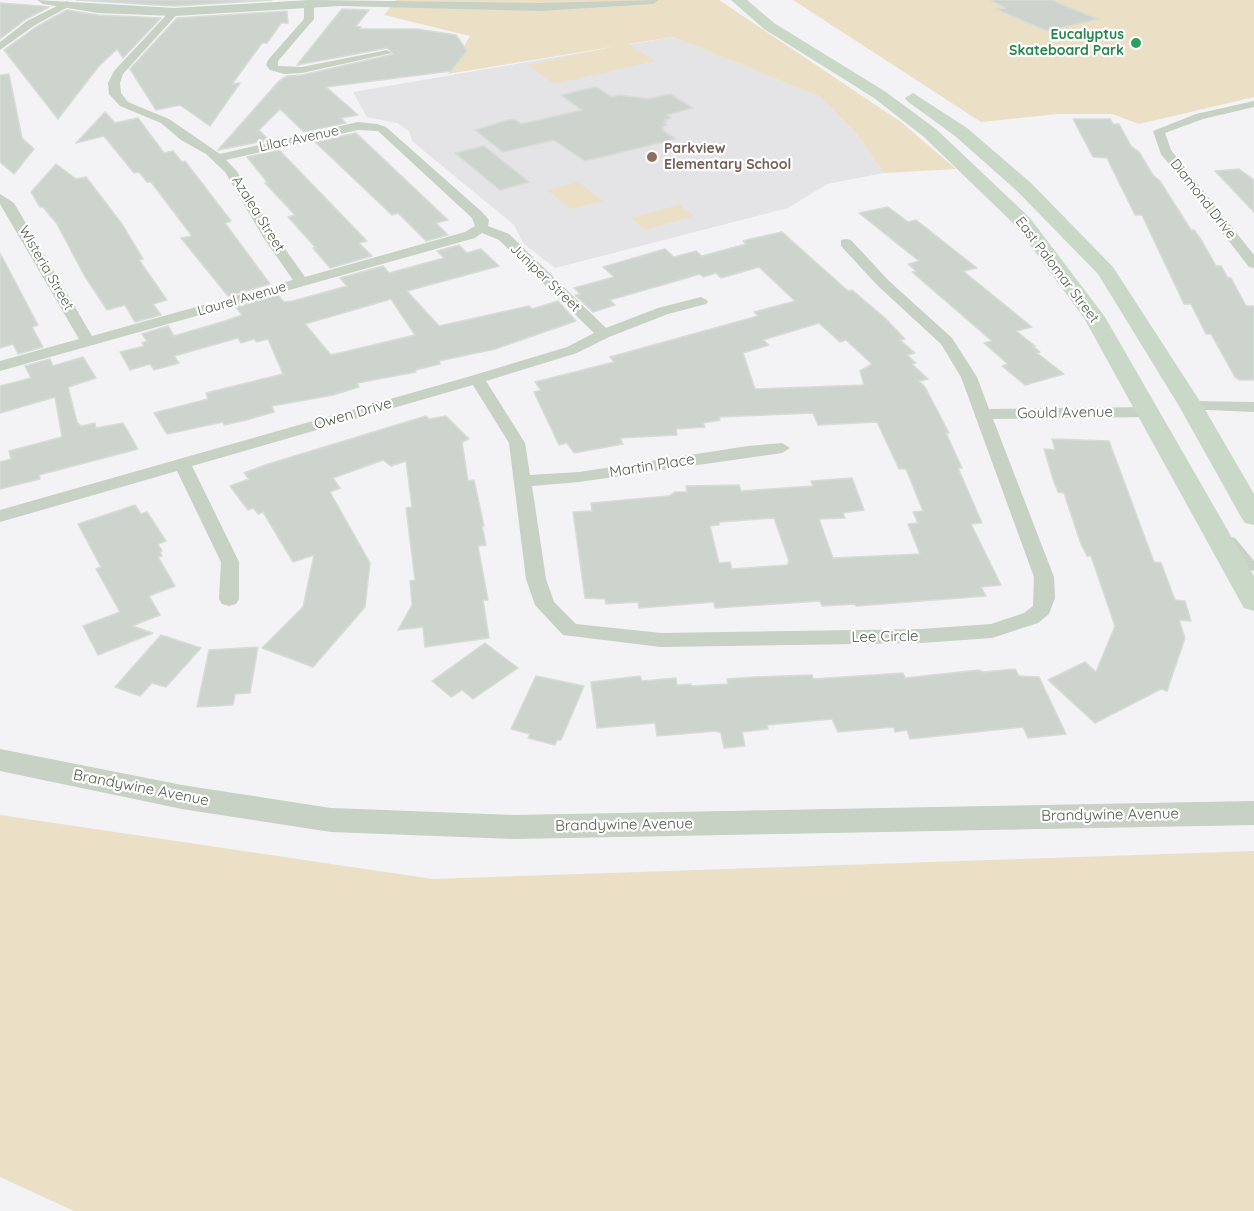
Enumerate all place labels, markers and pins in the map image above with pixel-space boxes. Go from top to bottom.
place label: Eucalyptus Skateboard Park [1009,27,1124,60]
marker: Eucalyptus Skateboard Park [1129,36,1143,50]
place label: Parkview Elementary School [664,141,791,174]
marker: Parkview Elementary School [645,150,659,164]

